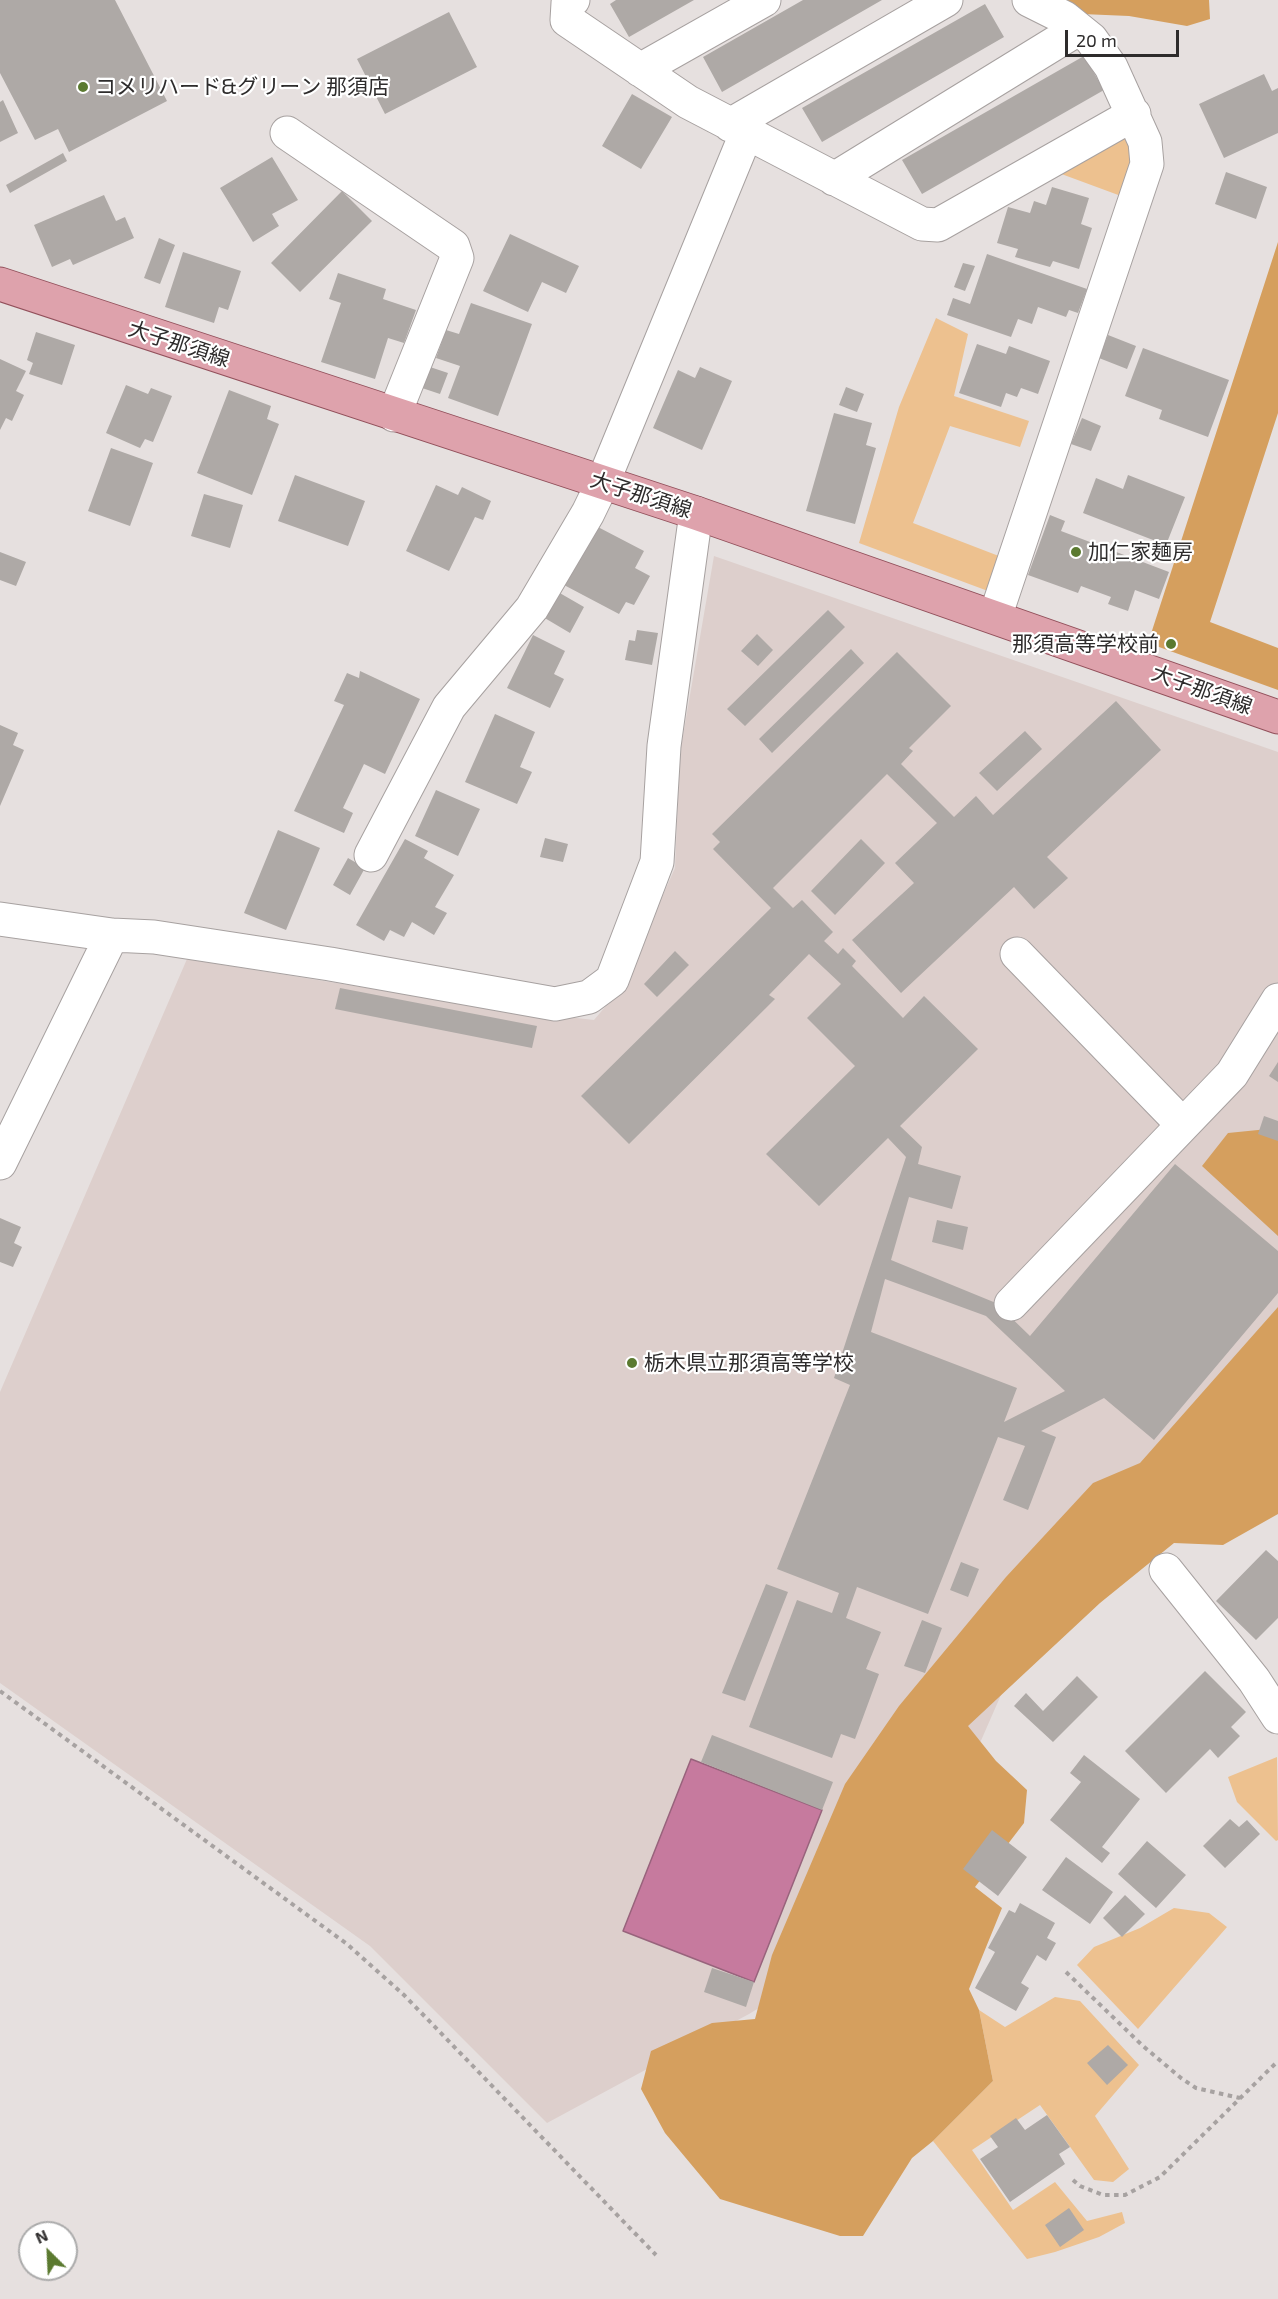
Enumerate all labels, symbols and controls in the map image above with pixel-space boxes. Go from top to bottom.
scale bar [1068,18,1182,56]
text: 20 m [1076,29,1117,51]
place label: コメリハード&グリーン 那須店 [95,74,389,100]
marker: コメリハード&グリーン 那須店 [76,80,90,94]
street label: 大子那須線 [125,316,233,372]
street label: 大子那須線 [587,467,695,523]
place label: 加仁家麺房 [1088,539,1193,565]
marker: 加仁家麺房 [1069,545,1083,559]
place label: 那須高等学校前 [1012,631,1159,657]
marker: 那須高等学校前 [1164,637,1178,651]
street label: 大子那須線 [1148,660,1256,720]
place label: 栃木県立那須高等学校 [644,1350,854,1376]
marker: 栃木県立那須高等学校 [625,1356,639,1370]
north arrow [18,2221,78,2281]
text: N [32,2225,50,2247]

